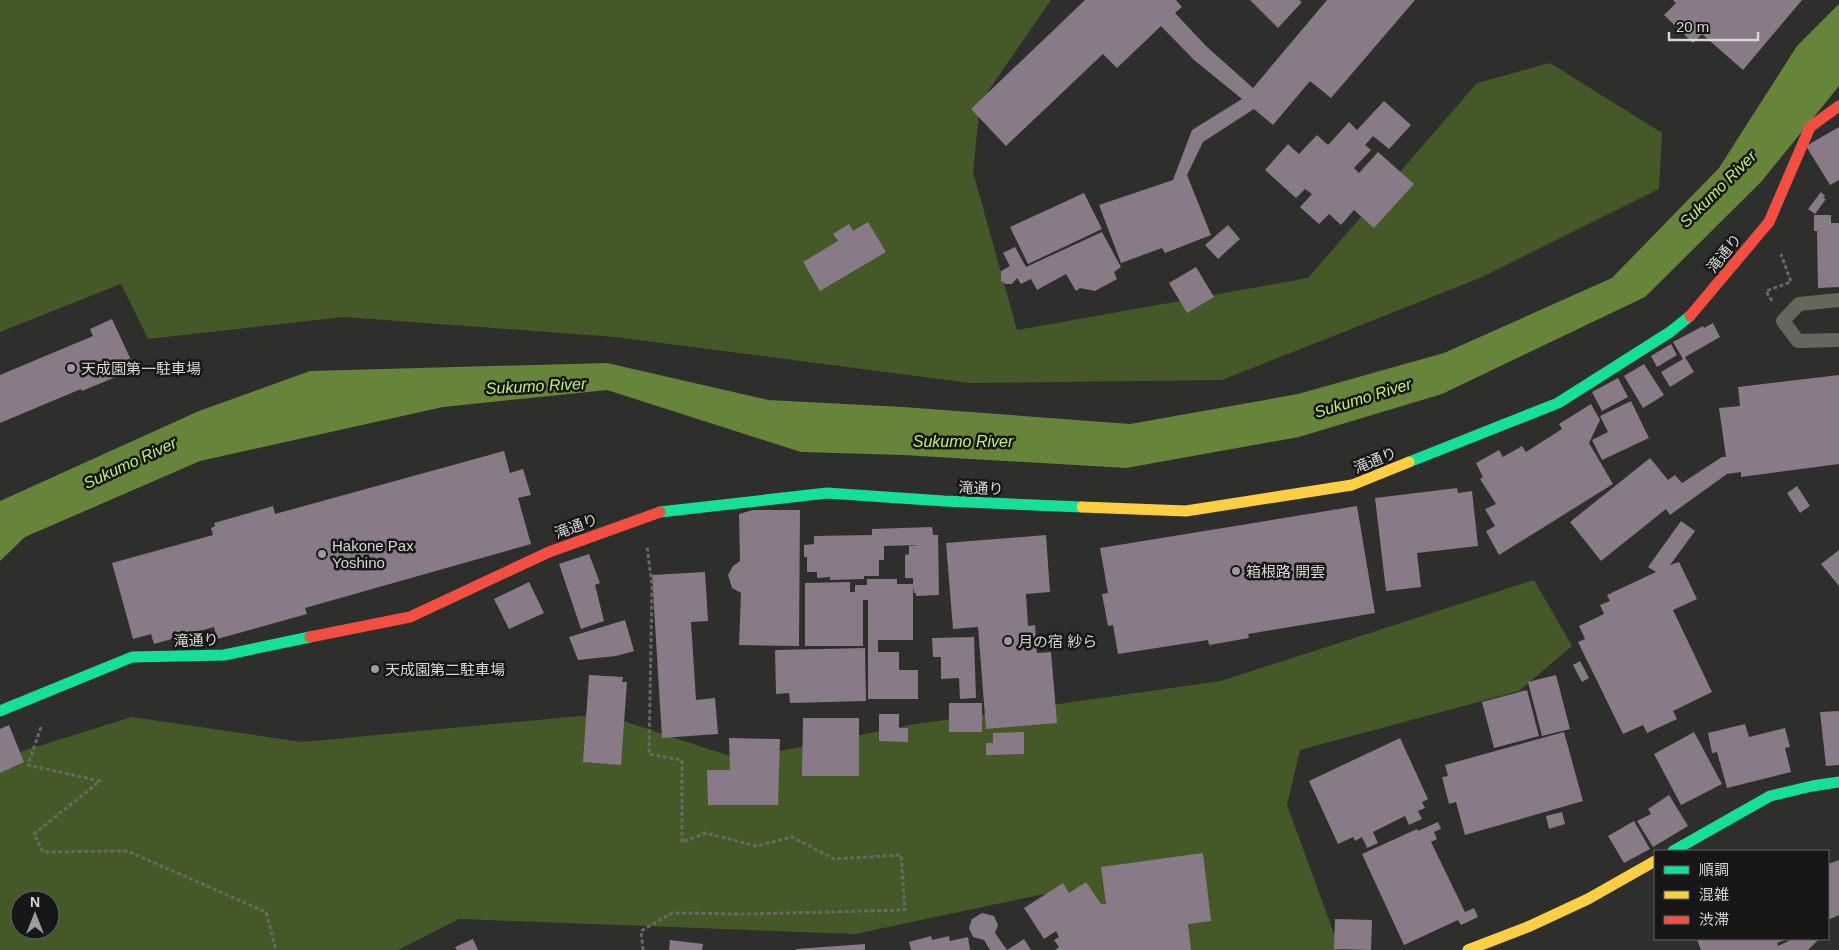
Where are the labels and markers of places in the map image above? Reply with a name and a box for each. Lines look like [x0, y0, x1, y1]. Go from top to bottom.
place label: 天成園第一駐車場 [81, 360, 201, 377]
marker: 天成園第一駐車場 [65, 362, 77, 374]
place label: Hakone Pax Yoshino [332, 537, 414, 571]
marker: Hakone Pax Yoshino [316, 548, 328, 560]
place label: 箱根路 開雲 [1246, 563, 1325, 580]
marker: 箱根路 開雲 [1230, 565, 1242, 577]
place label: 月の宿 紗ら [1018, 633, 1097, 650]
marker: 月の宿 紗ら [1002, 635, 1014, 647]
place label: 天成園第二駐車場 [385, 661, 505, 678]
marker: 天成園第二駐車場 [369, 663, 381, 675]

